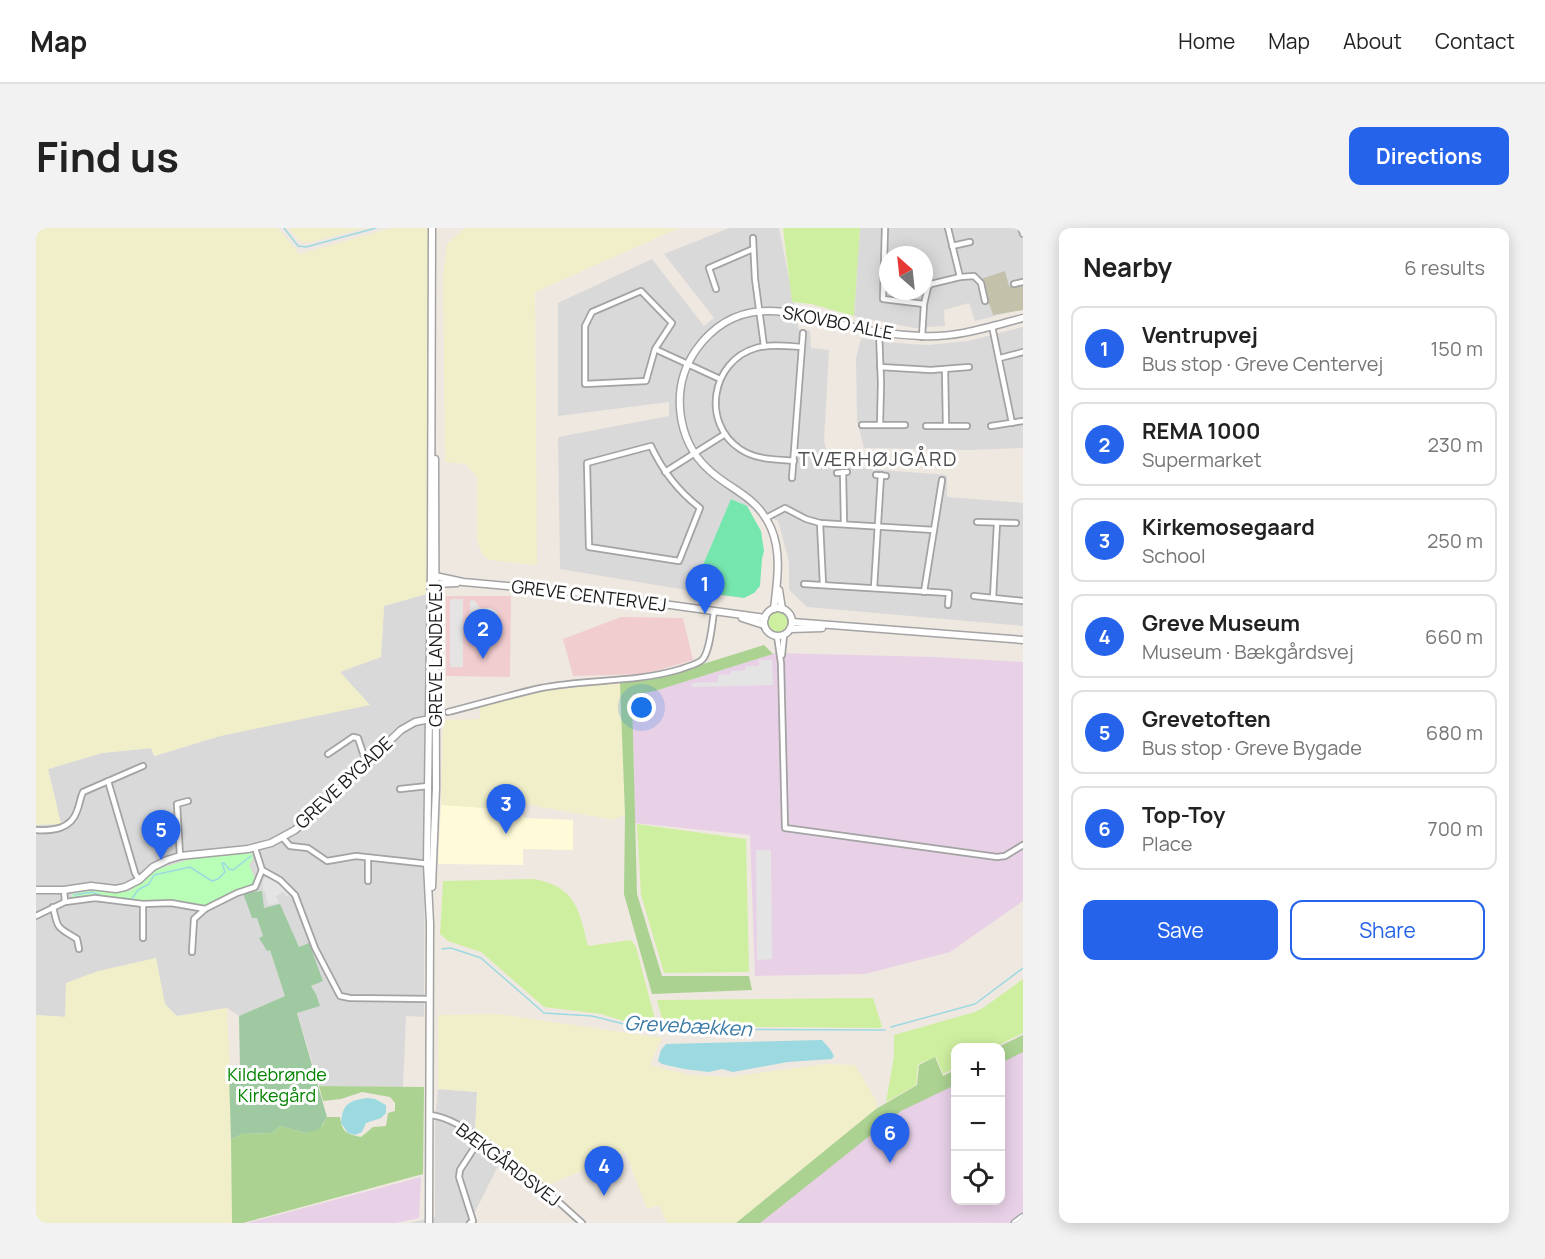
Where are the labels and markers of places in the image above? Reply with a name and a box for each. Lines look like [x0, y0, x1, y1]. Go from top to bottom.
pin: 1 [686, 564, 724, 614]
pin: 2 [464, 610, 502, 659]
pin: 3 [486, 784, 526, 834]
pin: 5 [142, 810, 180, 860]
pin: 6 [870, 1114, 910, 1163]
pin: 4 [584, 1146, 624, 1196]

